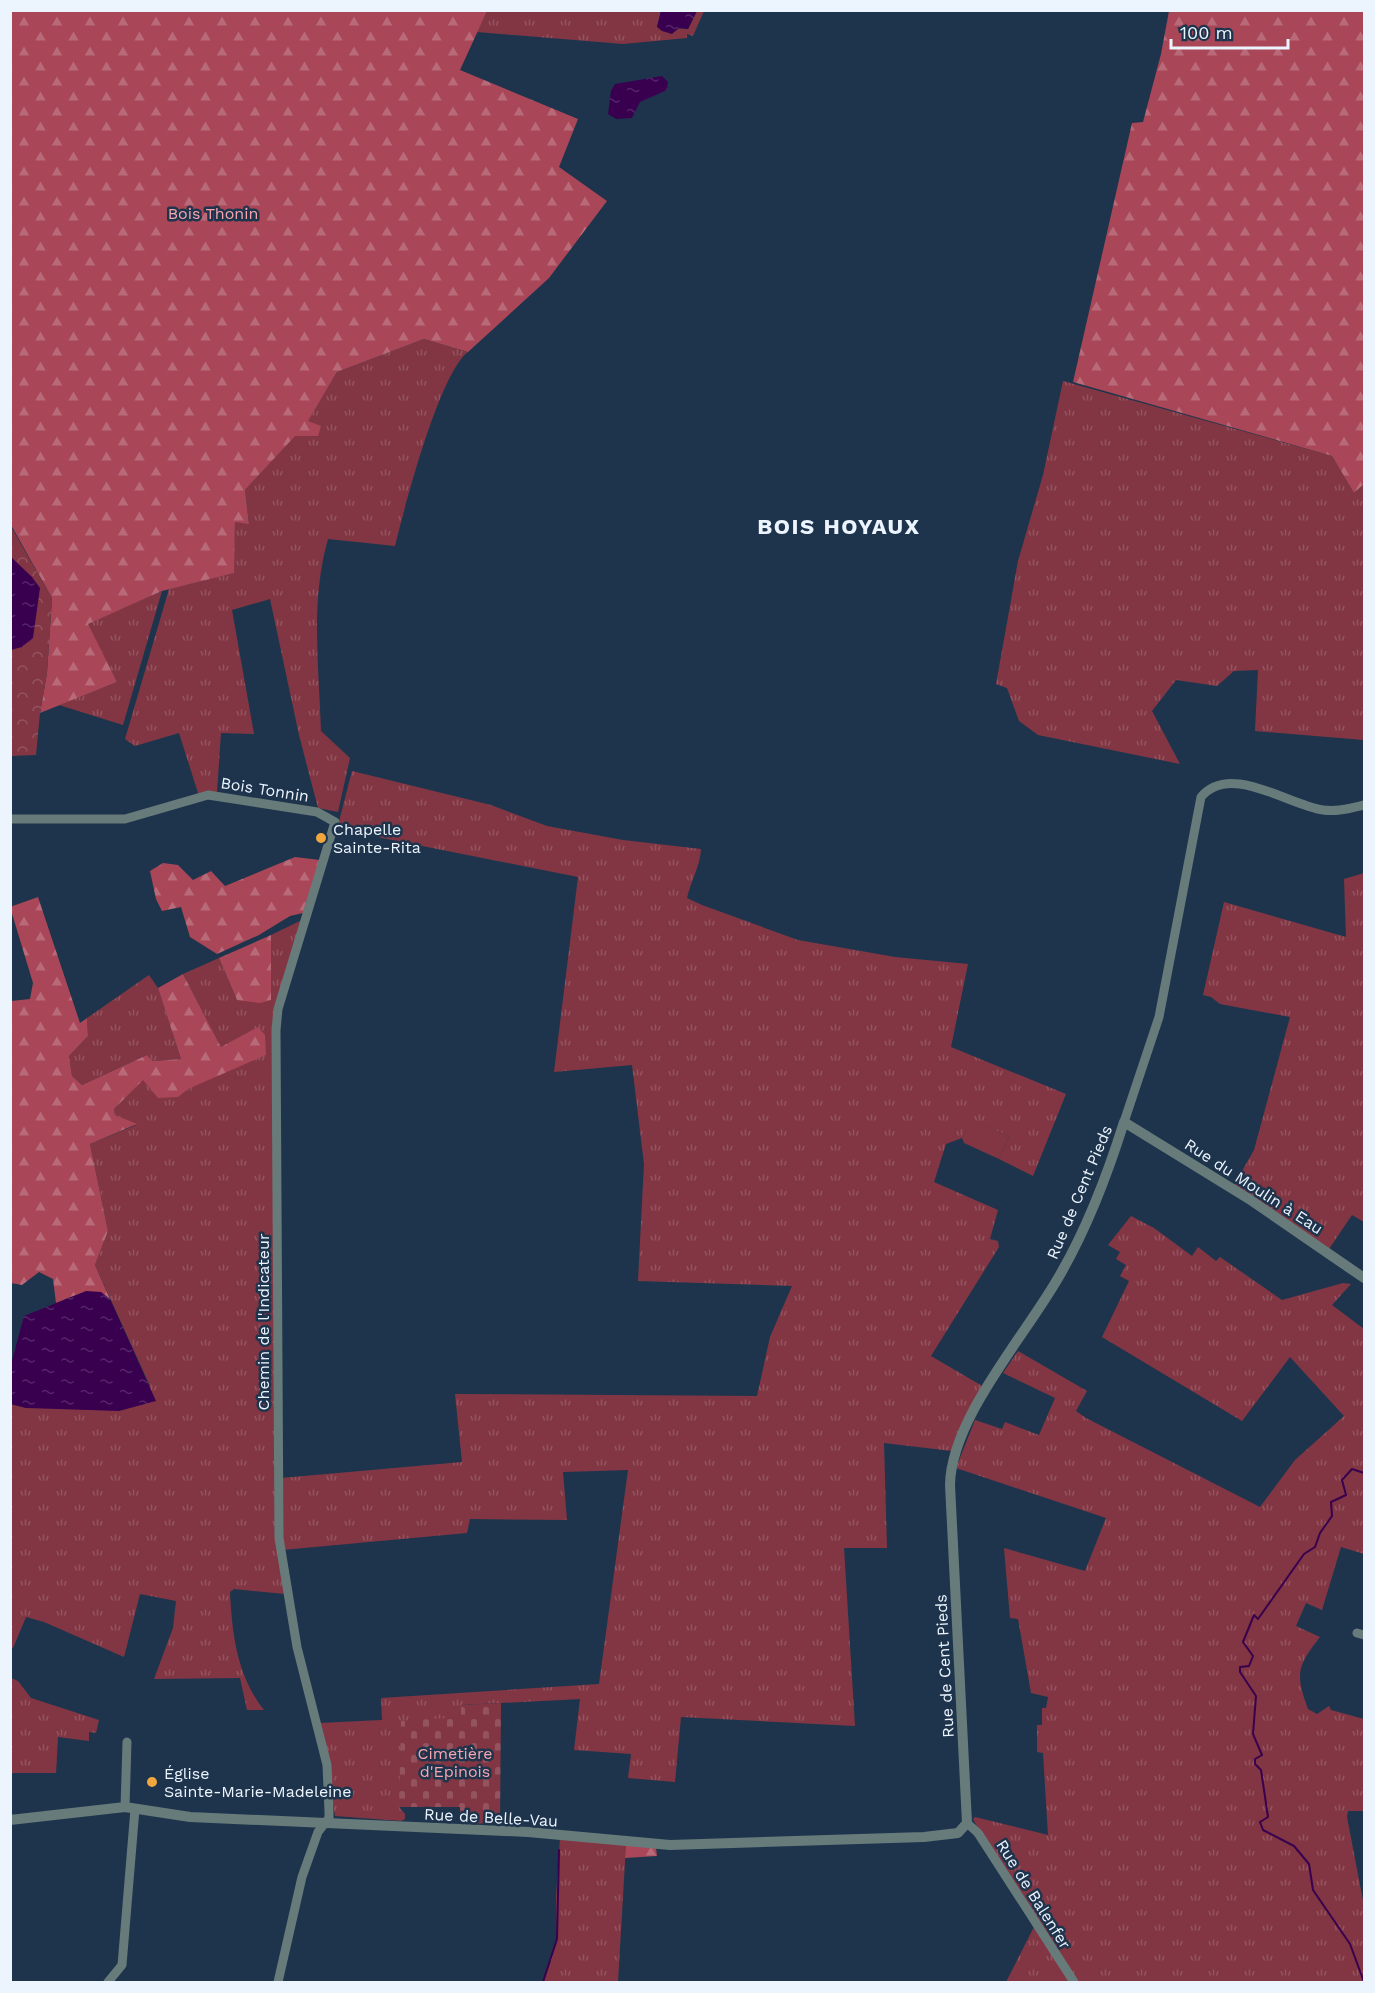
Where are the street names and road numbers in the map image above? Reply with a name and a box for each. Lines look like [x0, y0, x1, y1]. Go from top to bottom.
street label: Bois Tonnin [219, 773, 310, 806]
street label: Rue de Cent Pieds [1043, 1122, 1116, 1262]
street label: Rue du Moulin à Eau [1181, 1135, 1326, 1238]
street label: Chemin de l'Indicateur [254, 1233, 273, 1410]
street label: Rue de Cent Pieds [931, 1594, 958, 1738]
street label: Rue de Belle-Vau [424, 1805, 558, 1830]
street label: Rue de Balenfer [992, 1836, 1075, 1953]

